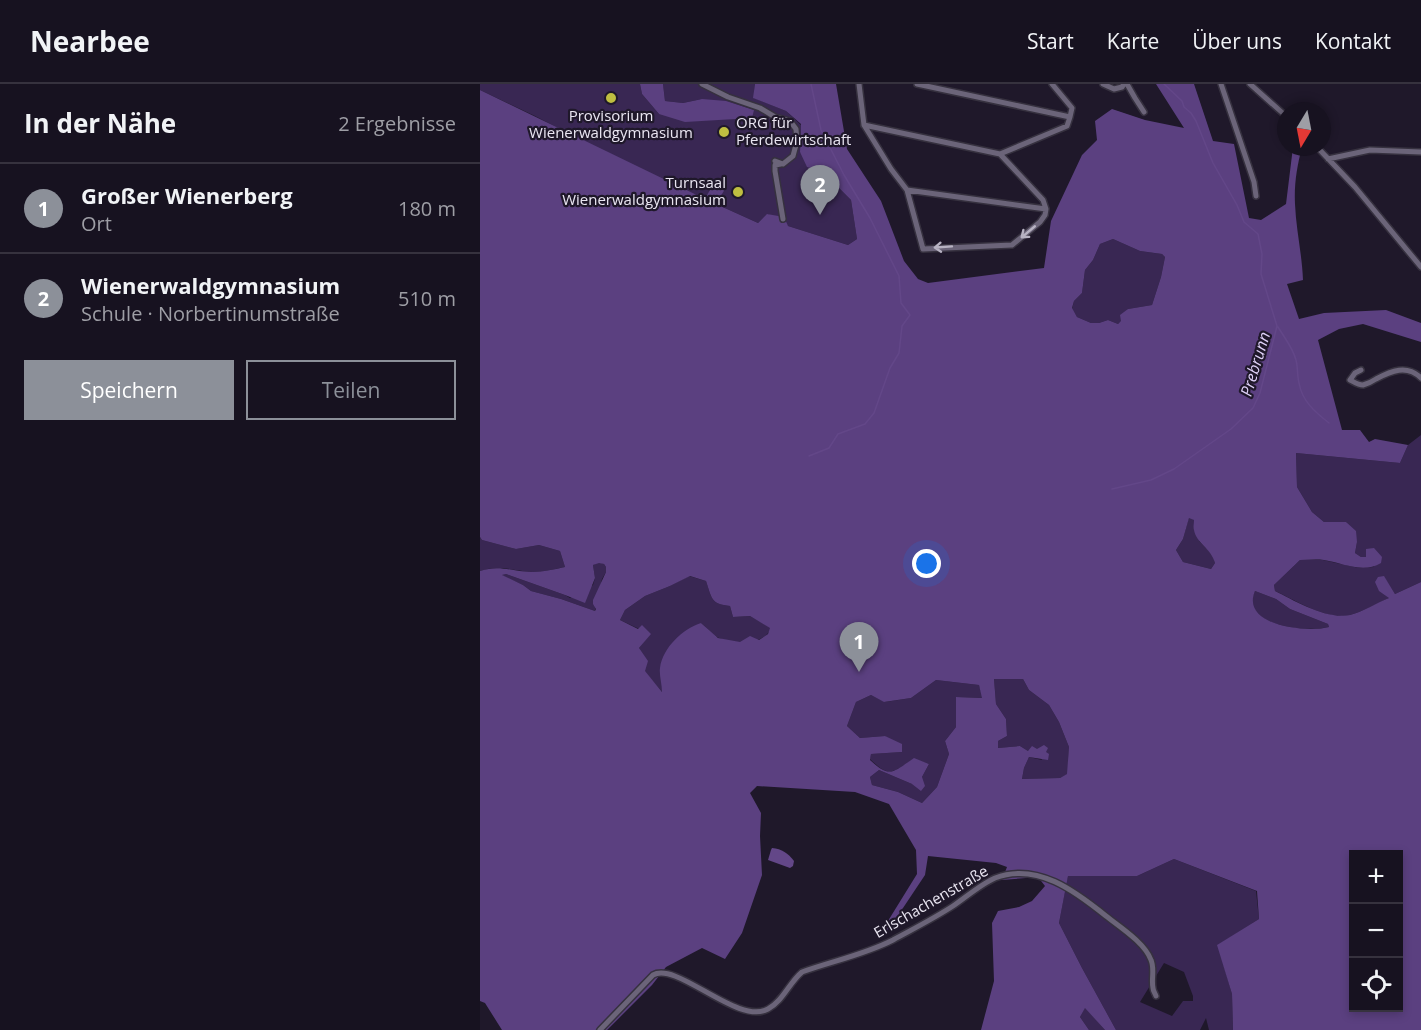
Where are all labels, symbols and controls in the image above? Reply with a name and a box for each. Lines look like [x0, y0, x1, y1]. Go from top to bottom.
text: Nearbee [30, 22, 150, 60]
text: Start [1027, 27, 1074, 55]
text: Karte [1107, 27, 1159, 55]
text: Über uns [1192, 27, 1282, 55]
text: Kontakt [1315, 27, 1391, 55]
marker: Provisorium Wienerwaldgymnasium [604, 91, 618, 105]
north arrow [1277, 102, 1331, 156]
text: In der Nähe [24, 105, 176, 141]
place label: Provisorium Wienerwaldgymnasium [529, 105, 693, 142]
text: 2 Ergebnisse [338, 110, 456, 137]
place label: ORG für Pferdewirtschaft [736, 112, 851, 149]
marker: ORG für Pferdewirtschaft [717, 125, 731, 139]
pin: 2 [800, 166, 840, 215]
place label: Turnsaal Wienerwaldgymnasium [562, 172, 726, 209]
text: Großer Wienerberg [81, 180, 293, 210]
marker: Turnsaal Wienerwaldgymnasium [731, 185, 745, 199]
text: 1 [38, 195, 49, 222]
text: 180 m [398, 195, 456, 222]
text: Ort [81, 210, 112, 237]
one-way arrow [1020, 225, 1036, 238]
one-way arrow [933, 242, 953, 253]
text: Wienerwaldgymnasium [81, 270, 340, 300]
text: 2 [38, 285, 49, 312]
text: 510 m [398, 285, 456, 312]
text: Schule · Norbertinumstraße [81, 300, 340, 327]
water label: Prebrunn [1235, 329, 1275, 399]
button: Speichern [24, 360, 234, 420]
button: Teilen [246, 360, 456, 420]
your location [912, 549, 941, 578]
pin: 1 [840, 622, 878, 672]
map controls [1349, 850, 1403, 1012]
button: + [1349, 850, 1403, 904]
street label: Erlschachenstraße [870, 860, 991, 942]
button: − [1349, 904, 1403, 958]
button: locate [1349, 958, 1403, 1012]

